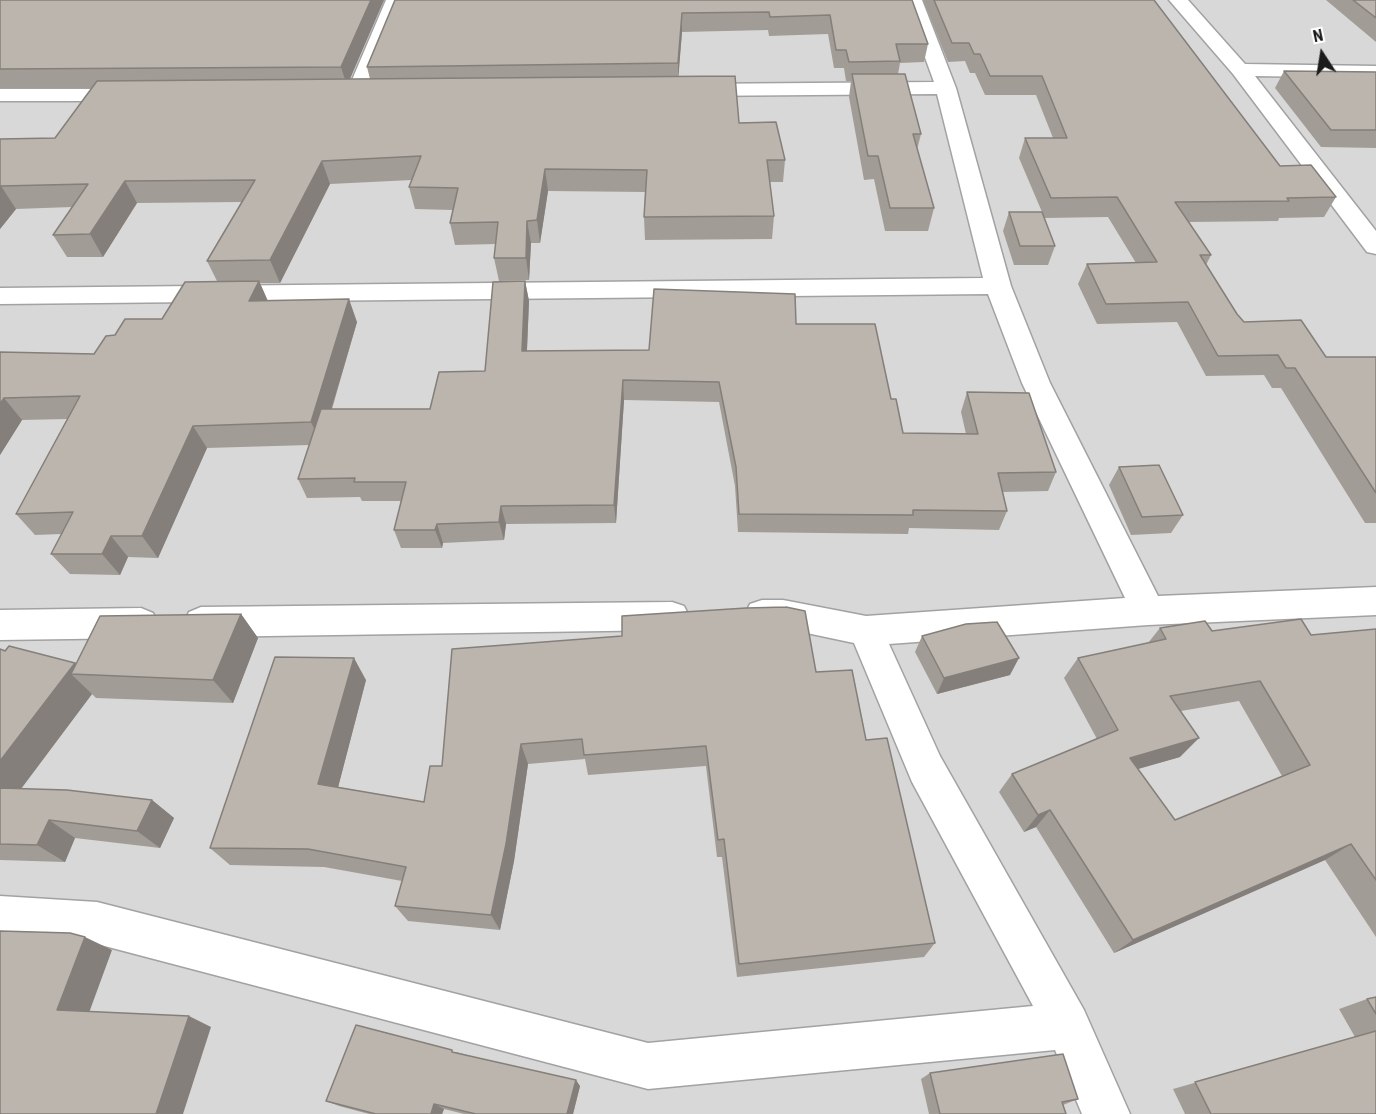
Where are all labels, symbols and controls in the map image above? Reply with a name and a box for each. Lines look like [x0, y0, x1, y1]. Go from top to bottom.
north arrow [1292, 24, 1352, 84]
text: N [1311, 26, 1325, 46]

